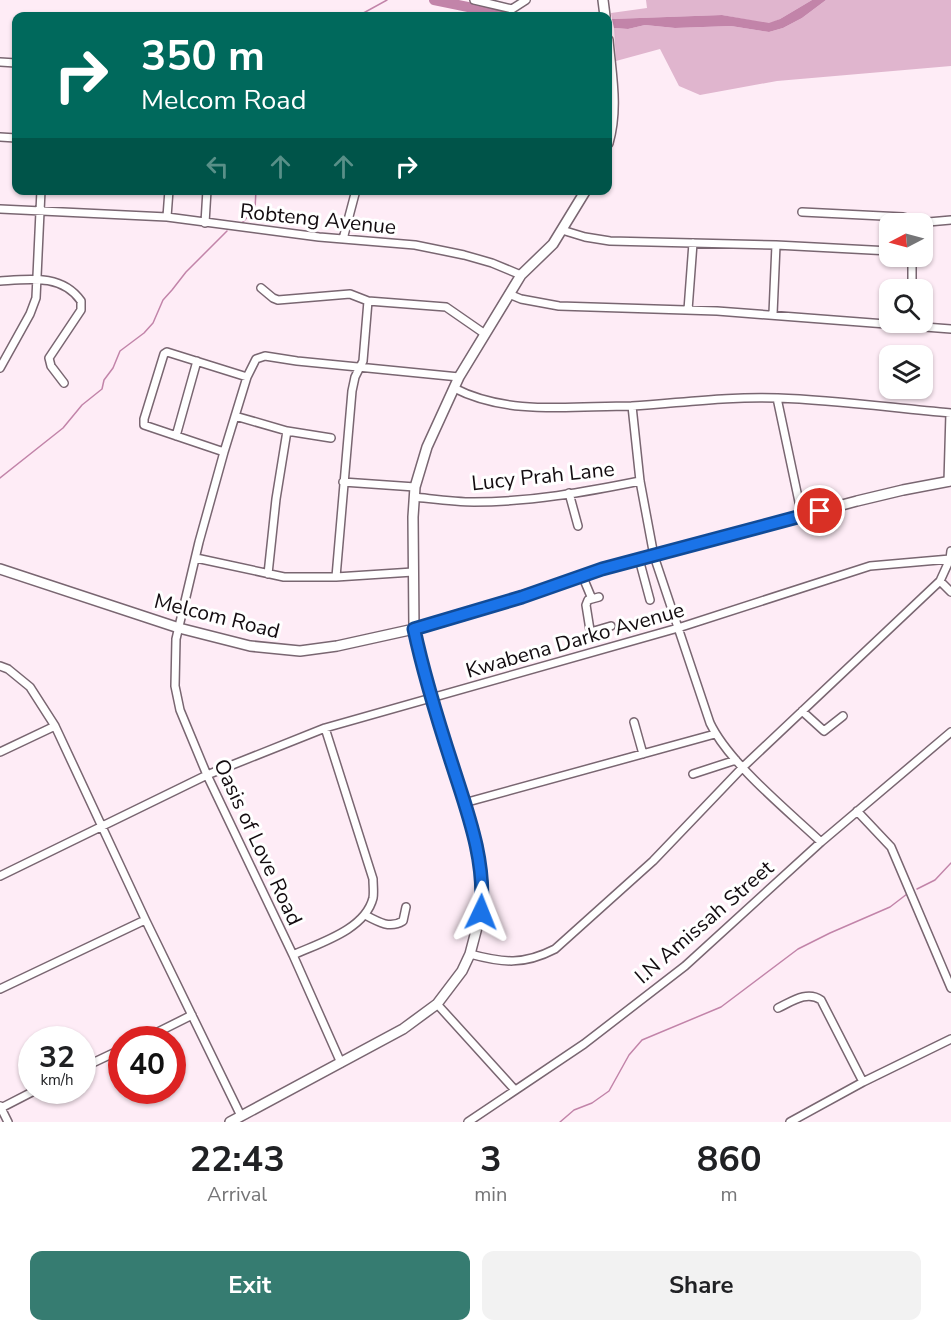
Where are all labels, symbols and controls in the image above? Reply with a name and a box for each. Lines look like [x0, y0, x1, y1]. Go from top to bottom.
text: 350 m [141, 28, 265, 85]
icon: right [42, 36, 120, 114]
text: Melcom Road [141, 82, 306, 119]
icon: left [201, 150, 234, 183]
icon: ahead [264, 150, 297, 183]
icon: ahead [327, 150, 360, 183]
icon: right [390, 150, 423, 183]
street label: Robteng Avenue [238, 197, 398, 241]
north arrow [879, 213, 933, 267]
map controls [879, 213, 933, 399]
button: search [879, 279, 933, 333]
button: layers [879, 345, 933, 399]
street label: Lucy Prah Lane [470, 455, 616, 497]
pin [794, 485, 845, 536]
icon: arrive [803, 494, 836, 527]
street label: Melcom Road [151, 587, 283, 645]
street label: Kwabena Darko Avenue [463, 595, 687, 685]
street label: Oasis of Love Road [207, 754, 309, 930]
street label: I.N Amissah Street [629, 854, 780, 990]
position arrow [449, 880, 513, 944]
speed limit sign: 40 [108, 1026, 186, 1104]
text: 32 [39, 1037, 75, 1078]
text: km/h [40, 1070, 74, 1090]
text: 22:43 [189, 1135, 285, 1184]
text: 3 [480, 1135, 502, 1184]
text: 860 [697, 1135, 762, 1184]
text: Arrival [207, 1181, 267, 1208]
text: min [474, 1181, 507, 1208]
text: m [721, 1181, 738, 1208]
button: Exit [30, 1251, 470, 1320]
button: Share [482, 1251, 921, 1320]

